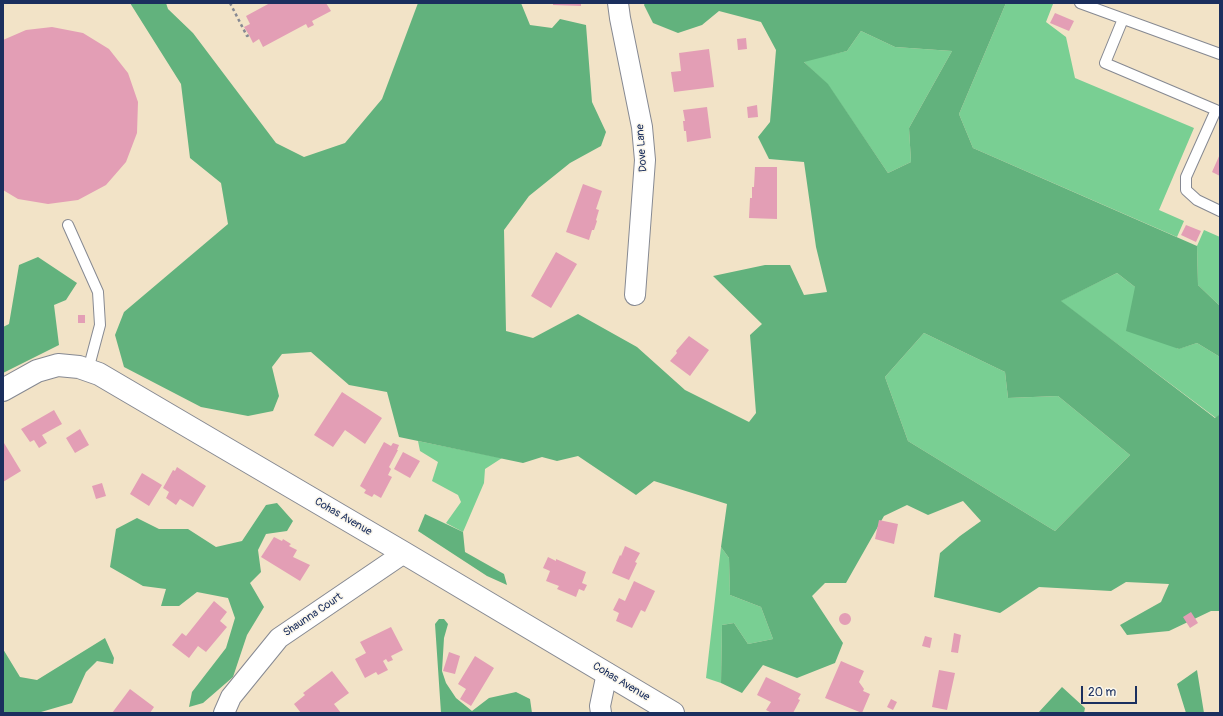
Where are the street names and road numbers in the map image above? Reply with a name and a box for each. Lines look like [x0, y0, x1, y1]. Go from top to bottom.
street label: Dove Lane [634, 123, 650, 173]
street label: Cohas Avenue [312, 495, 374, 539]
street label: Shaunna Court [281, 590, 345, 640]
street label: Cohas Avenue [590, 660, 652, 704]

